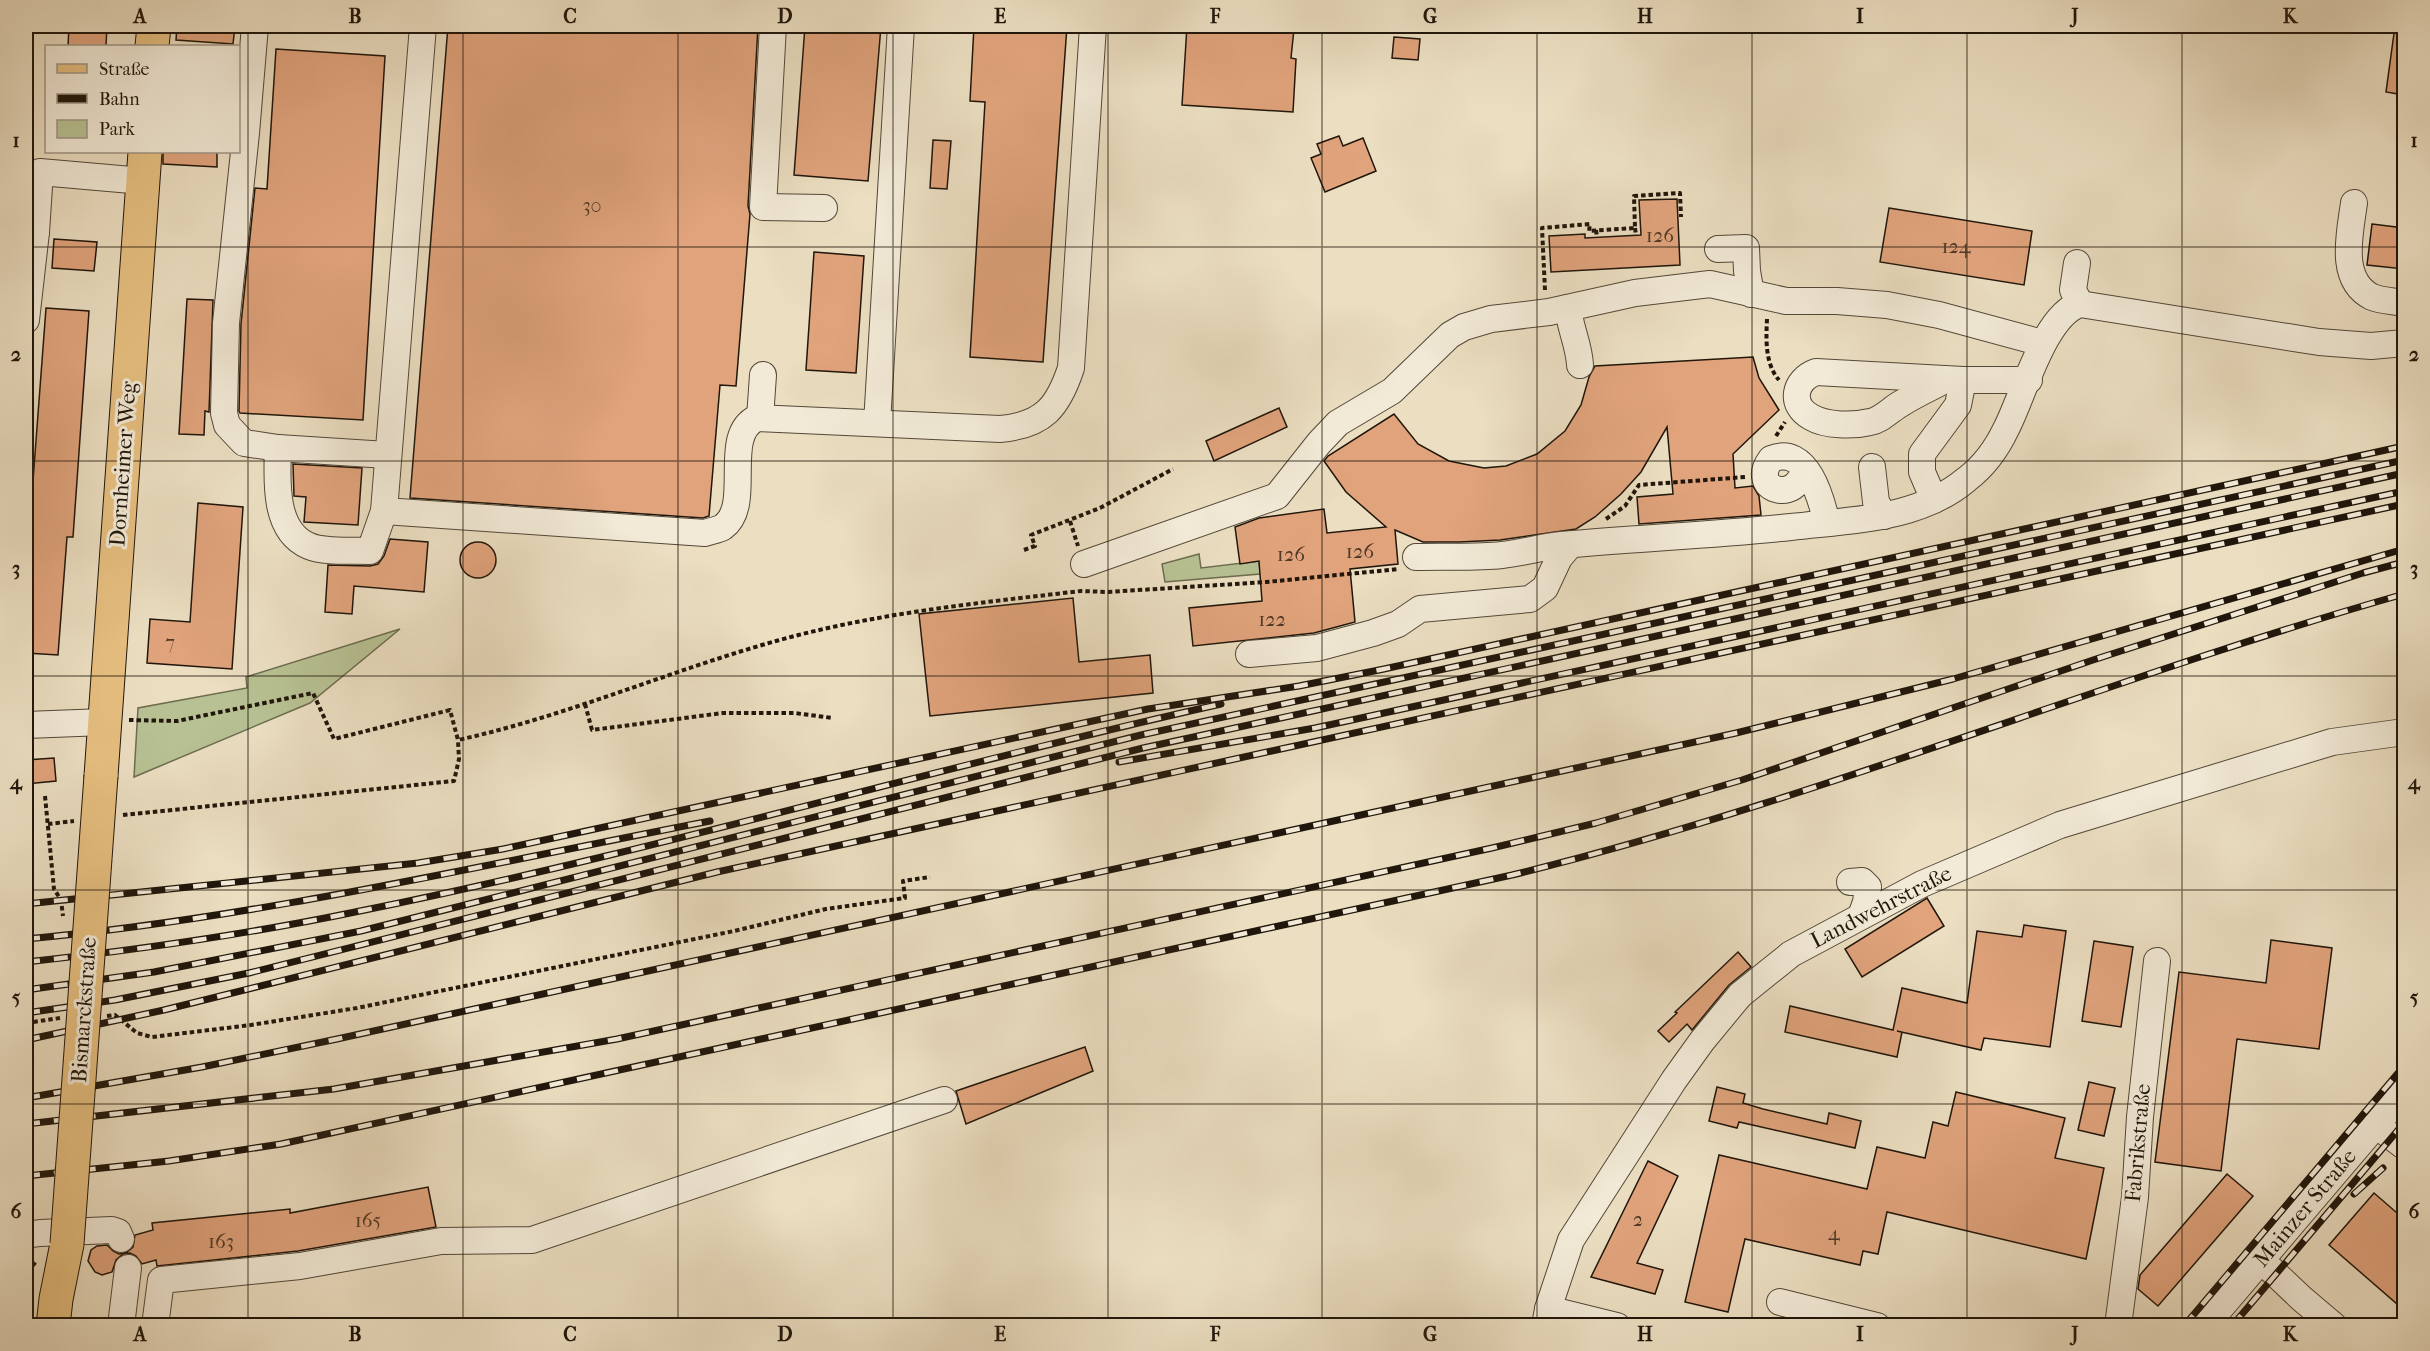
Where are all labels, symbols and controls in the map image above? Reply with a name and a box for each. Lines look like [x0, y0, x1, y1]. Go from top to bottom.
text: A [132, 5, 148, 28]
text: B [348, 5, 362, 28]
text: C [563, 5, 577, 28]
text: D [777, 5, 793, 28]
text: E [994, 5, 1006, 28]
text: F [1209, 5, 1221, 28]
text: G [1423, 5, 1437, 28]
text: H [1637, 5, 1653, 28]
text: I [1856, 5, 1864, 28]
text: J [2069, 5, 2079, 28]
text: K [2283, 5, 2299, 28]
legend [45, 45, 240, 153]
text: Straße [99, 59, 150, 80]
text: Bahn [99, 89, 140, 110]
text: Park [99, 119, 136, 140]
text: 1 [12, 129, 20, 152]
text: 1 [2410, 129, 2418, 152]
house number: 30 [582, 194, 602, 217]
house number: 126 [1646, 224, 1674, 247]
house number: 124 [1941, 235, 1972, 258]
text: 2 [11, 343, 21, 366]
text: 2 [2409, 343, 2419, 366]
street label: Dornheimer Weg [104, 380, 142, 547]
house number: 126 [1346, 540, 1374, 563]
house number: 126 [1277, 543, 1305, 566]
text: 3 [12, 557, 20, 580]
text: 3 [2410, 557, 2418, 580]
house number: 122 [1258, 608, 1286, 631]
house number: 7 [165, 631, 175, 654]
text: 4 [9, 771, 23, 795]
text: 4 [2407, 771, 2421, 795]
street label: Landwehrstraße [1806, 860, 1956, 954]
street label: Bismarckstraße [66, 936, 102, 1084]
text: 5 [12, 986, 21, 1009]
text: 5 [2410, 986, 2419, 1009]
street label: Fabrikstraße [2120, 1083, 2156, 1203]
street label: Mainzer Straße [2248, 1144, 2362, 1272]
text: 6 [11, 1200, 23, 1223]
text: 6 [2409, 1200, 2421, 1223]
house number: 2 [1633, 1208, 1643, 1231]
house number: 165 [355, 1209, 381, 1232]
house number: 4 [1828, 1222, 1841, 1245]
house number: 163 [208, 1230, 234, 1253]
text: A [132, 1323, 148, 1346]
text: B [348, 1323, 362, 1346]
text: C [563, 1323, 577, 1346]
text: D [777, 1323, 793, 1346]
text: E [994, 1323, 1006, 1346]
text: F [1209, 1323, 1221, 1346]
text: G [1423, 1323, 1437, 1346]
text: H [1637, 1323, 1653, 1346]
text: I [1856, 1323, 1864, 1346]
text: J [2069, 1323, 2079, 1346]
text: K [2283, 1323, 2299, 1346]

